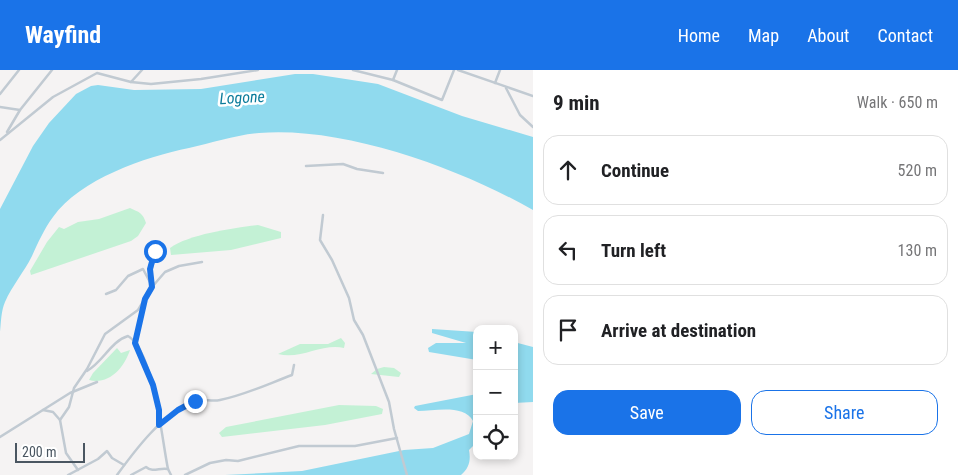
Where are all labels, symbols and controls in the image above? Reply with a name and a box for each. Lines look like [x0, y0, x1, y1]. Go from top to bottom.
text: Wayfind [25, 21, 101, 49]
text: Home [678, 25, 720, 46]
text: Map [748, 25, 779, 46]
text: About [807, 25, 849, 46]
text: Contact [877, 25, 933, 46]
water label: Logone [219, 87, 265, 108]
text: 9 min [553, 91, 600, 115]
text: Walk · 650 m [857, 93, 938, 112]
icon: ahead [554, 156, 582, 184]
text: Continue [601, 159, 669, 182]
text: 520 m [898, 161, 937, 180]
icon: left [554, 236, 582, 264]
text: Turn left [601, 239, 666, 262]
route start [144, 240, 167, 263]
text: 130 m [898, 241, 937, 260]
icon: arrive [554, 316, 582, 344]
text: Arrive at destination [601, 319, 756, 342]
map controls [473, 325, 518, 460]
button: + [473, 325, 518, 370]
button: − [473, 370, 518, 415]
route end [184, 390, 207, 413]
button: Save [553, 390, 741, 435]
button: Share [751, 390, 938, 435]
button: locate [473, 415, 518, 460]
scale bar [15, 440, 85, 463]
text: 200 m [22, 444, 57, 460]

